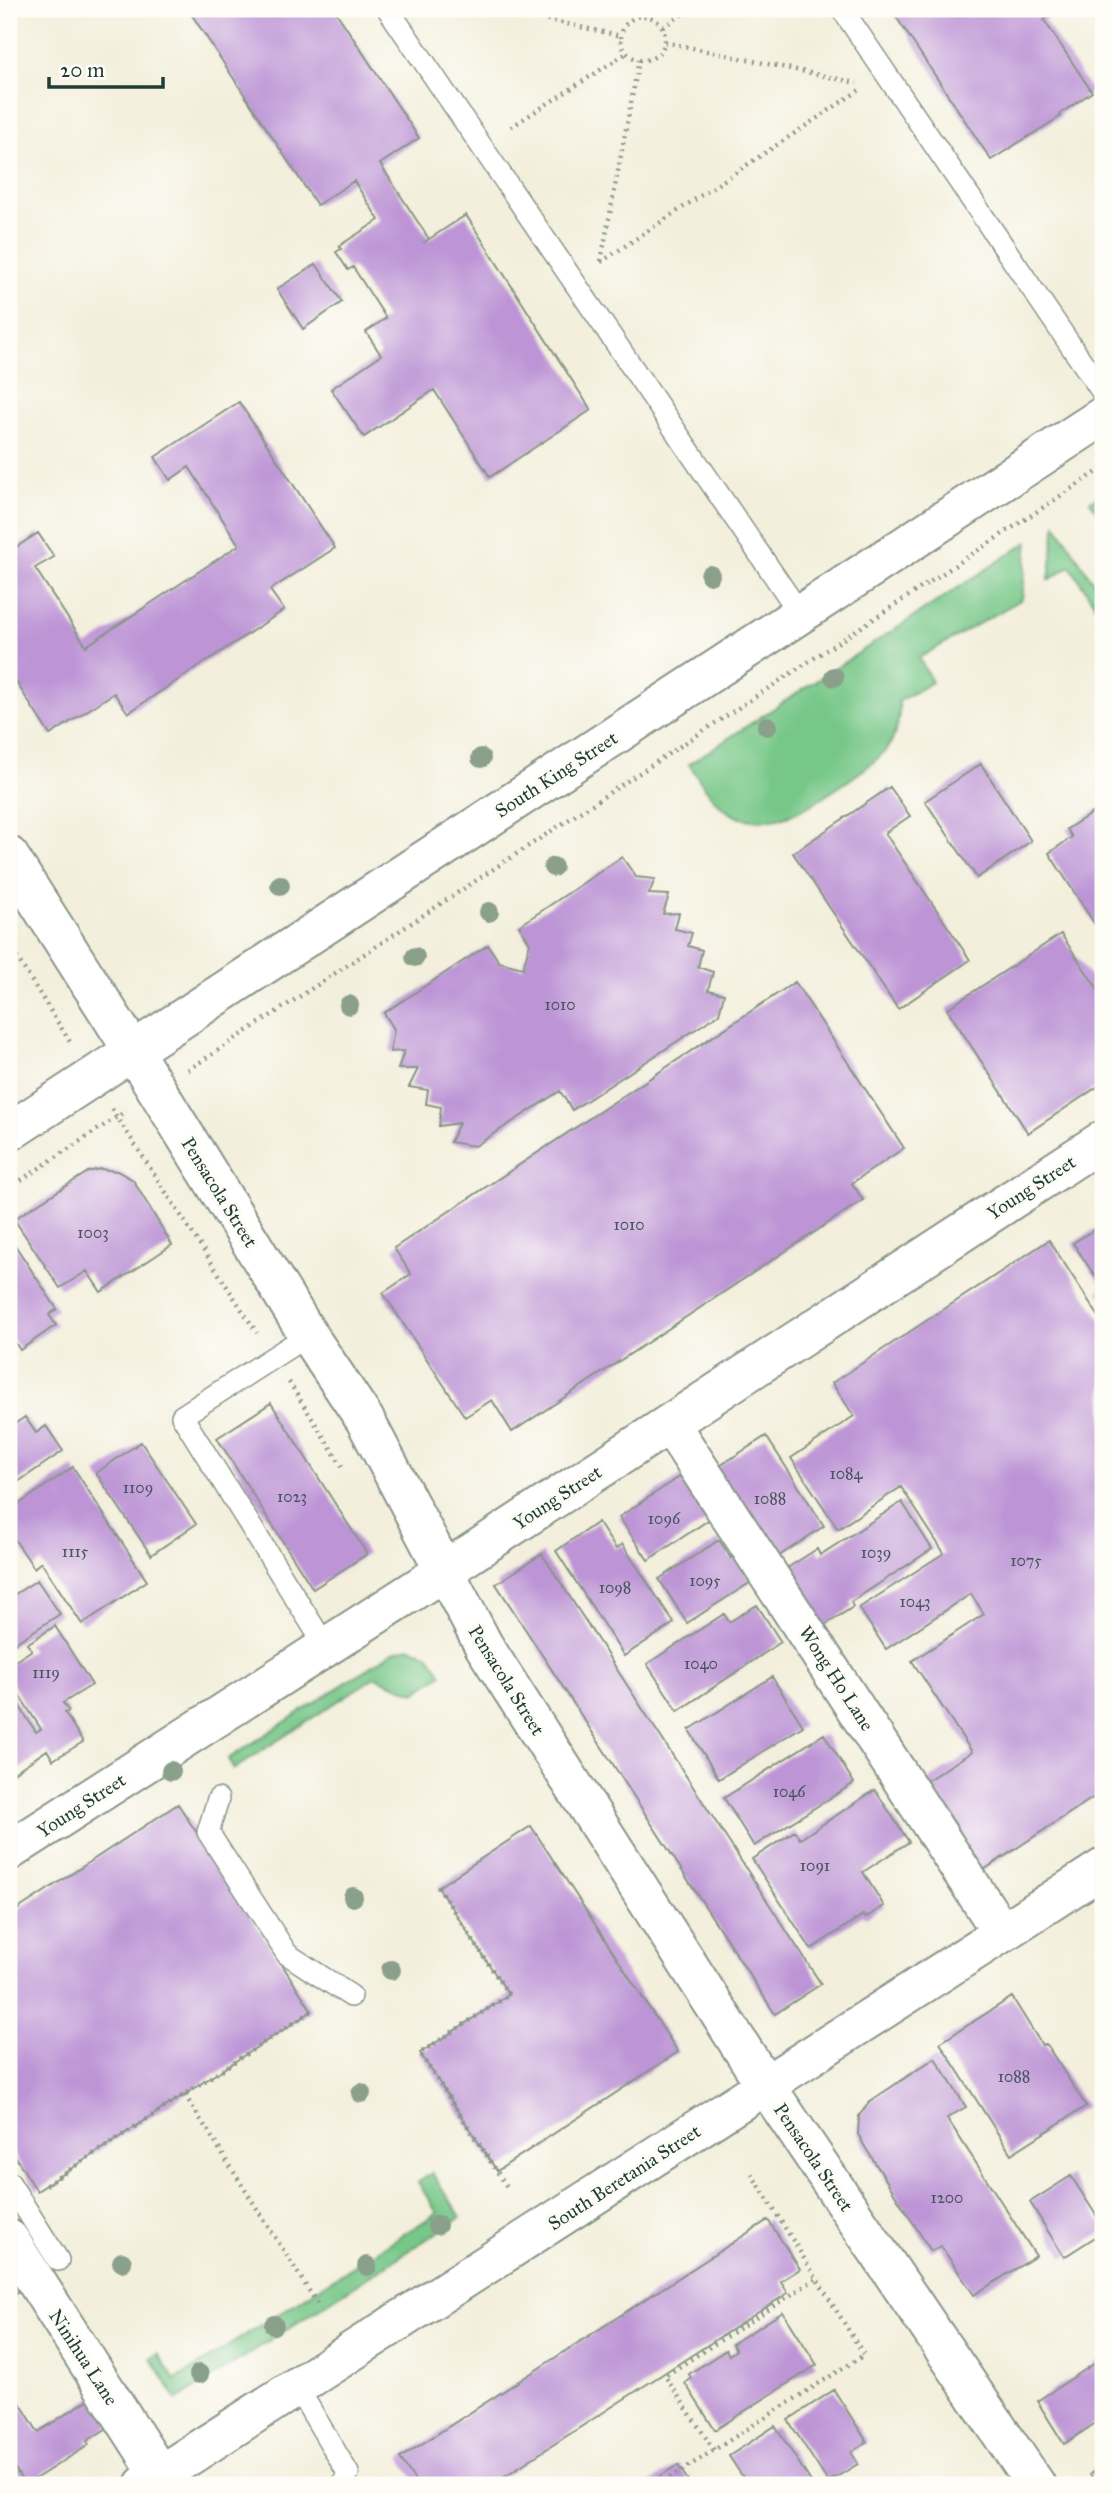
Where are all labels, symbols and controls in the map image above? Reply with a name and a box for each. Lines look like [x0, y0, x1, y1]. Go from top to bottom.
scale bar [49, 46, 163, 90]
text: 20 m [60, 57, 105, 83]
street label: South King Street [491, 726, 623, 823]
house number: 1010 [545, 995, 575, 1014]
street label: Pensacola Street [177, 1133, 263, 1252]
street label: Young Street [983, 1150, 1081, 1225]
house number: 1010 [614, 1215, 644, 1234]
house number: 1003 [77, 1223, 109, 1242]
street label: Young Street [509, 1460, 607, 1535]
house number: 1084 [830, 1464, 864, 1483]
house number: 1109 [123, 1478, 153, 1497]
house number: 1023 [277, 1487, 307, 1506]
house number: 1088 [754, 1489, 786, 1508]
house number: 1096 [648, 1509, 681, 1528]
house number: 1115 [62, 1542, 89, 1561]
house number: 1039 [861, 1543, 891, 1562]
house number: 1075 [1010, 1551, 1042, 1570]
house number: 1095 [689, 1571, 721, 1590]
house number: 1098 [599, 1578, 631, 1597]
house number: 1043 [900, 1592, 930, 1611]
street label: Pensacola Street [464, 1621, 550, 1740]
street label: Wong Ho Lane [793, 1621, 879, 1736]
house number: 1040 [684, 1654, 718, 1673]
house number: 1119 [32, 1663, 60, 1682]
street label: Young Street [33, 1768, 131, 1843]
house number: 1046 [773, 1782, 806, 1801]
house number: 1091 [800, 1856, 830, 1875]
house number: 1088 [998, 2067, 1030, 2086]
street label: Pensacola Street [769, 2099, 858, 2216]
street label: South Beretania Street [544, 2119, 705, 2235]
house number: 1200 [931, 2188, 963, 2207]
street label: Ninihua Lane [44, 2305, 123, 2410]

